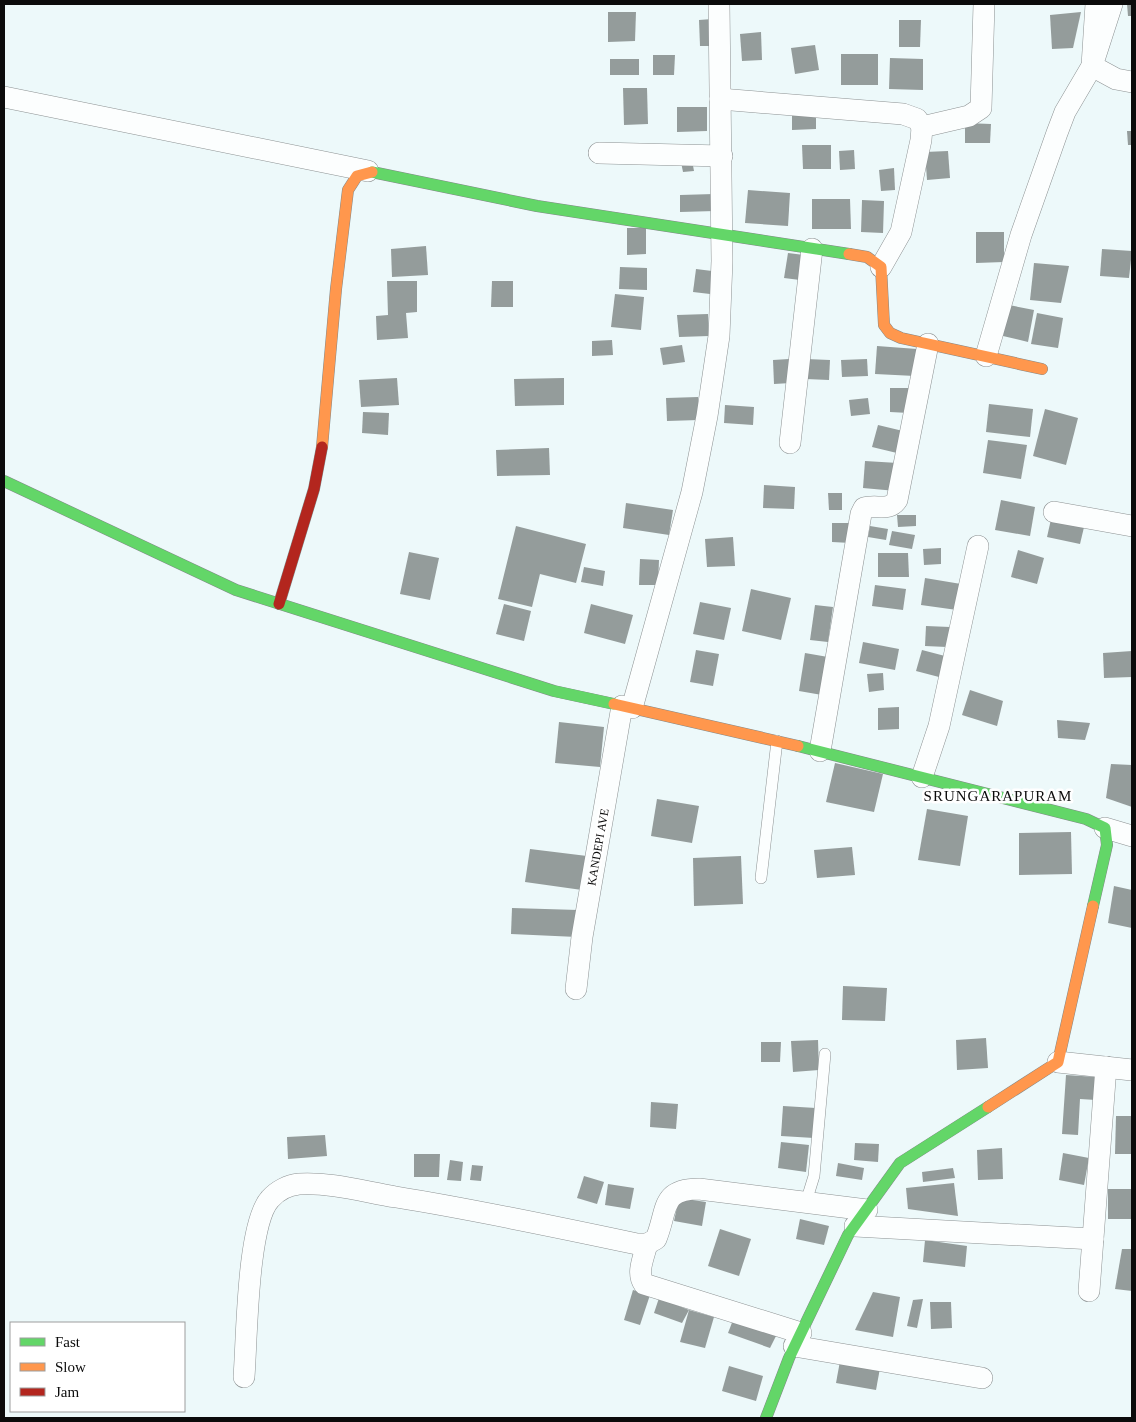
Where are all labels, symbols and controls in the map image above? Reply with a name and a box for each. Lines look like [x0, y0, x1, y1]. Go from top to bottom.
district label: SRUNGARAPURAM [924, 788, 1072, 804]
street label: KANDEPI AVE [584, 807, 612, 887]
legend [10, 1322, 185, 1412]
text: Fast [55, 1334, 81, 1350]
text: Slow [55, 1359, 86, 1375]
text: Jam [55, 1384, 79, 1400]

